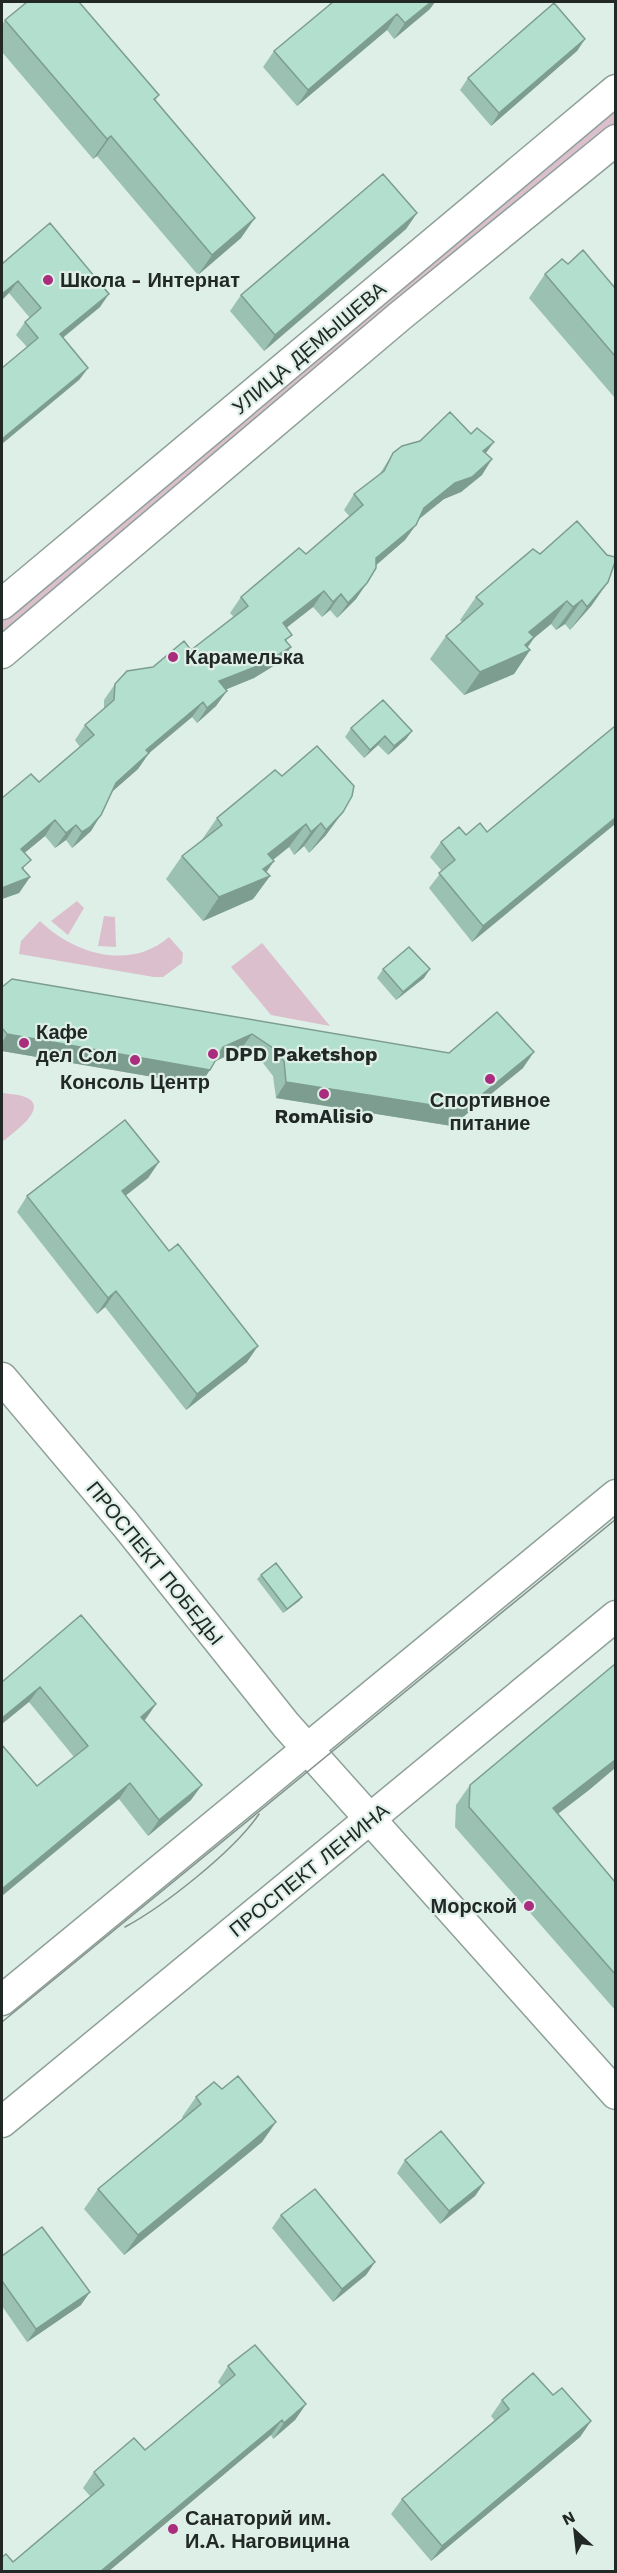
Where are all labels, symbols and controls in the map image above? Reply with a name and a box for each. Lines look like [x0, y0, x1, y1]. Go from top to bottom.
place label: Школа - Интернат [60, 268, 240, 292]
marker: Школа - Интернат [41, 273, 55, 287]
street label: УЛИЦА ДЕМЫШЕВА [227, 276, 391, 419]
place label: Карамелька [185, 645, 305, 669]
marker: Карамелька [166, 650, 180, 664]
place label: Кафе дел Сол [36, 1020, 117, 1067]
marker: Кафе дел Сол [17, 1036, 31, 1050]
place label: DPD Paketshop [225, 1042, 377, 1066]
marker: DPD Paketshop [206, 1047, 220, 1061]
marker: Консоль Центр [128, 1053, 142, 1067]
place label: Консоль Центр [60, 1070, 210, 1094]
marker: Спортивное питание [483, 1072, 497, 1086]
marker: RomAlisio [317, 1087, 331, 1101]
place label: Спортивное питание [430, 1088, 550, 1135]
place label: RomAlisio [275, 1104, 373, 1128]
street label: ПРОСПЕКТ ПОБЕДЫ [82, 1476, 228, 1650]
street label: ПРОСПЕКТ ЛЕНИНА [224, 1798, 394, 1942]
place label: Морской [431, 1894, 517, 1918]
marker: Морской [522, 1899, 536, 1913]
north arrow [545, 2501, 605, 2561]
place label: Санаторий им. И.А. Наговицина [185, 2506, 350, 2553]
text: N [559, 2507, 578, 2529]
marker: Санаторий им. И.А. Наговицина [166, 2522, 180, 2536]

